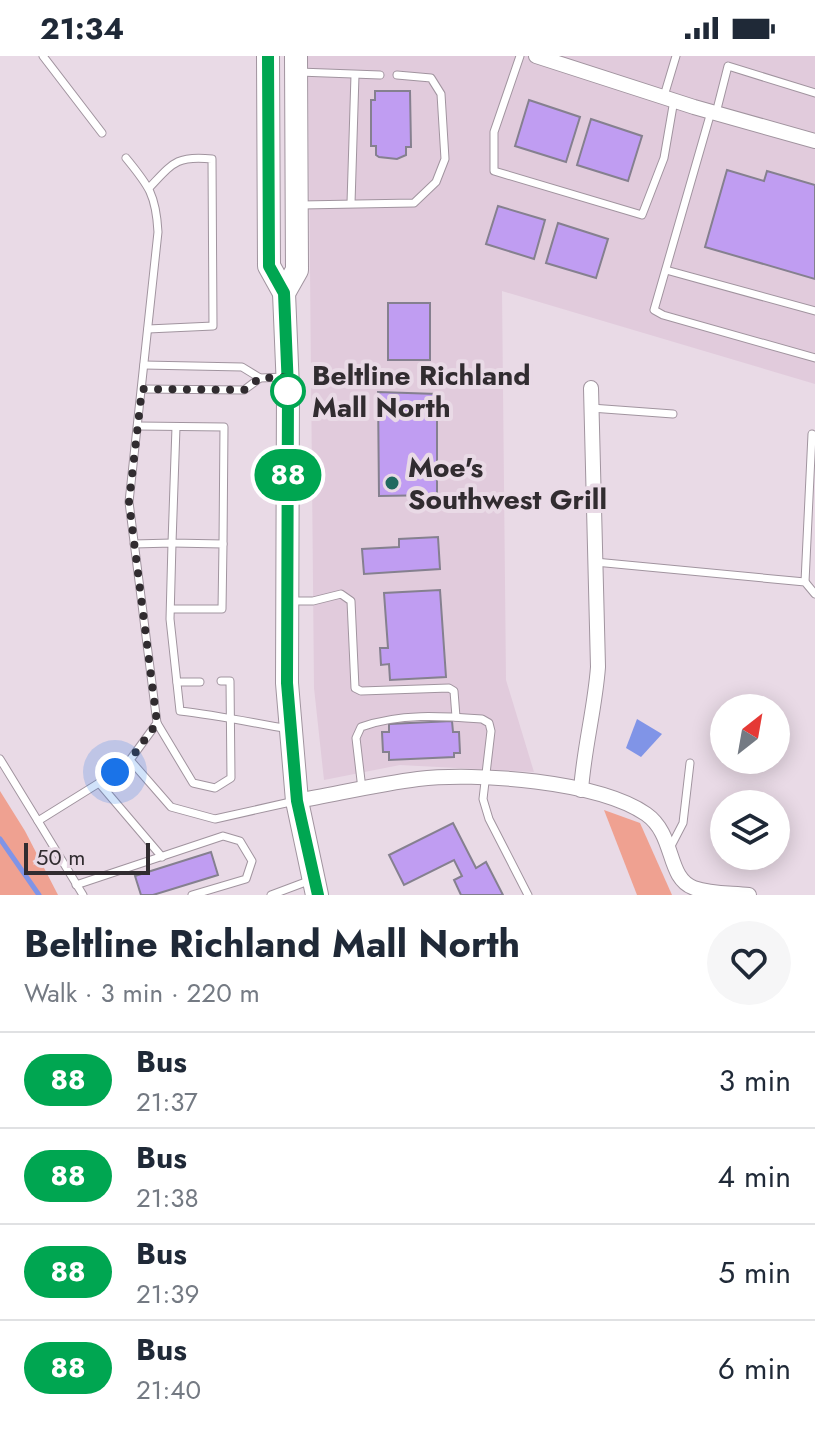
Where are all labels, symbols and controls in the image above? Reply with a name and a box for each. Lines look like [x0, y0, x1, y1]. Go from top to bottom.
text: 21:34 [40, 7, 124, 50]
place label: Beltline Richland Mall North [312, 355, 531, 428]
marker: Beltline Richland Mall North [271, 374, 305, 408]
place label: Moe's Southwest Grill [408, 447, 607, 520]
line badge: 88 [252, 449, 324, 501]
text: 88 [270, 454, 306, 495]
marker: Moe's Southwest Grill [383, 474, 401, 492]
north arrow [710, 694, 790, 774]
map controls [710, 694, 790, 870]
your location [95, 752, 135, 792]
button: layers [710, 790, 790, 870]
scale bar [24, 839, 150, 875]
text: 50 m [36, 841, 85, 873]
text: Beltline Richland Mall North [24, 916, 520, 971]
button: heart [707, 921, 791, 1005]
text: Walk · 3 min · 220 m [24, 974, 260, 1012]
text: Bus [136, 1040, 187, 1083]
text: 88 [50, 1059, 86, 1100]
text: 3 min [719, 1059, 791, 1102]
text: 21:37 [136, 1083, 198, 1121]
text: Bus [136, 1136, 187, 1179]
text: 88 [50, 1155, 86, 1196]
text: 4 min [718, 1155, 791, 1198]
text: 21:38 [136, 1179, 199, 1217]
text: Bus [136, 1232, 187, 1275]
text: 88 [50, 1251, 86, 1292]
text: 5 min [718, 1251, 791, 1294]
text: 21:39 [136, 1275, 199, 1313]
text: Bus [136, 1328, 187, 1371]
text: 88 [50, 1347, 86, 1388]
text: 6 min [718, 1347, 791, 1390]
text: 21:40 [136, 1371, 201, 1409]

